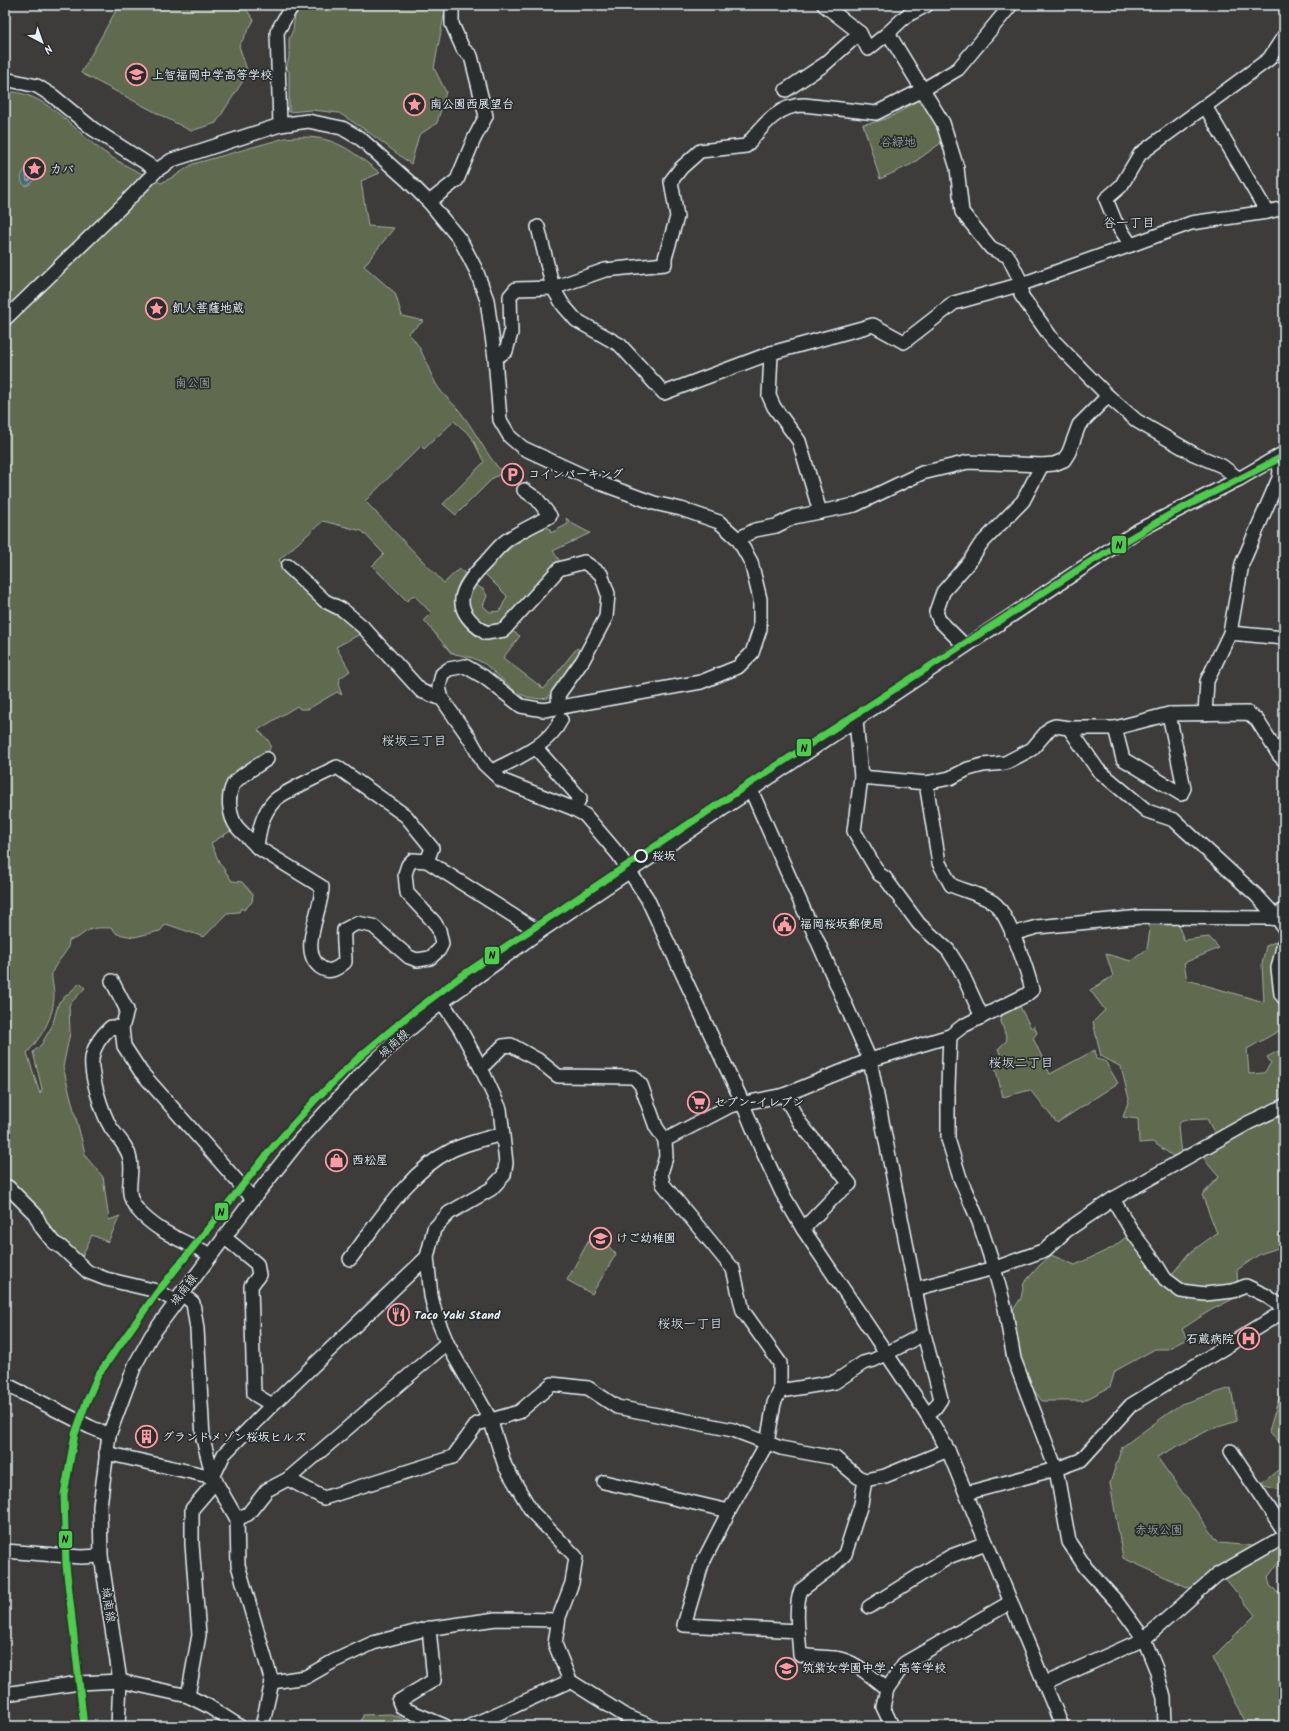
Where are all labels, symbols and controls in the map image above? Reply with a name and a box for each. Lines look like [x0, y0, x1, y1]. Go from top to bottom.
north arrow [22, 22, 62, 62]
text: N [39, 40, 56, 58]
school or university icon: 上智福岡中学高等学校 [124, 62, 150, 88]
place label: 上智福岡中学高等学校 [152, 66, 272, 85]
place icon: 南公園西展望台 [402, 91, 428, 117]
place label: 南公園西展望台 [430, 95, 514, 114]
park label: 谷緑地 [880, 133, 916, 152]
place icon: カバ [21, 156, 47, 182]
place label: カバ [50, 160, 74, 179]
district label: 谷一丁目 [1103, 213, 1155, 234]
place icon: 飢人菩薩地蔵 [143, 295, 169, 321]
place label: 飢人菩薩地蔵 [172, 299, 244, 318]
park label: 南公園 [175, 374, 211, 393]
parking icon: コインパーキング [499, 461, 525, 487]
place label: コインパーキング [528, 465, 624, 484]
line badge: N [1111, 535, 1127, 554]
text: N [1116, 537, 1123, 555]
district label: 桜坂三丁目 [381, 731, 447, 752]
line badge: N [796, 738, 812, 757]
text: N [801, 740, 808, 758]
place label: 桜坂 [652, 847, 676, 866]
marker: 桜坂 [634, 849, 648, 863]
public building icon: 福岡桜坂郵便局 [772, 911, 798, 937]
place label: 福岡桜坂郵便局 [800, 915, 884, 934]
line badge: N [484, 946, 500, 965]
text: N [489, 947, 496, 965]
street label: 城南線 [374, 1025, 414, 1063]
district label: 桜坂二丁目 [988, 1053, 1054, 1074]
supermarket icon: セブン-イレブン [686, 1089, 712, 1115]
place label: セブン-イレブン [714, 1093, 804, 1112]
shop icon: 西松屋 [324, 1147, 350, 1173]
place label: 西松屋 [352, 1151, 388, 1170]
line badge: N [214, 1202, 229, 1221]
text: N [218, 1204, 225, 1222]
school or university icon: けご幼稚園 [587, 1225, 613, 1251]
place label: けご幼稚園 [616, 1229, 676, 1248]
street label: 城南線 [166, 1270, 202, 1310]
restaurant icon: Taco Yaki Stand [385, 1302, 411, 1328]
place label: Taco Yaki Stand [414, 1306, 501, 1325]
district label: 桜坂一丁目 [657, 1314, 723, 1335]
hospital icon: 石蔵病院 [1236, 1326, 1262, 1352]
place label: 石蔵病院 [1186, 1330, 1234, 1349]
building icon: グランドメゾン桜坂ヒルズ [133, 1424, 159, 1450]
place label: グランドメゾン桜坂ヒルズ [162, 1428, 306, 1447]
park label: 赤坂公園 [1135, 1521, 1183, 1540]
line badge: N [58, 1530, 73, 1549]
text: N [62, 1531, 69, 1549]
street label: 城南線 [96, 1586, 120, 1624]
school or university icon: 筑紫女学園中学・高等学校 [773, 1655, 799, 1681]
place label: 筑紫女学園中学・高等学校 [802, 1659, 946, 1678]

